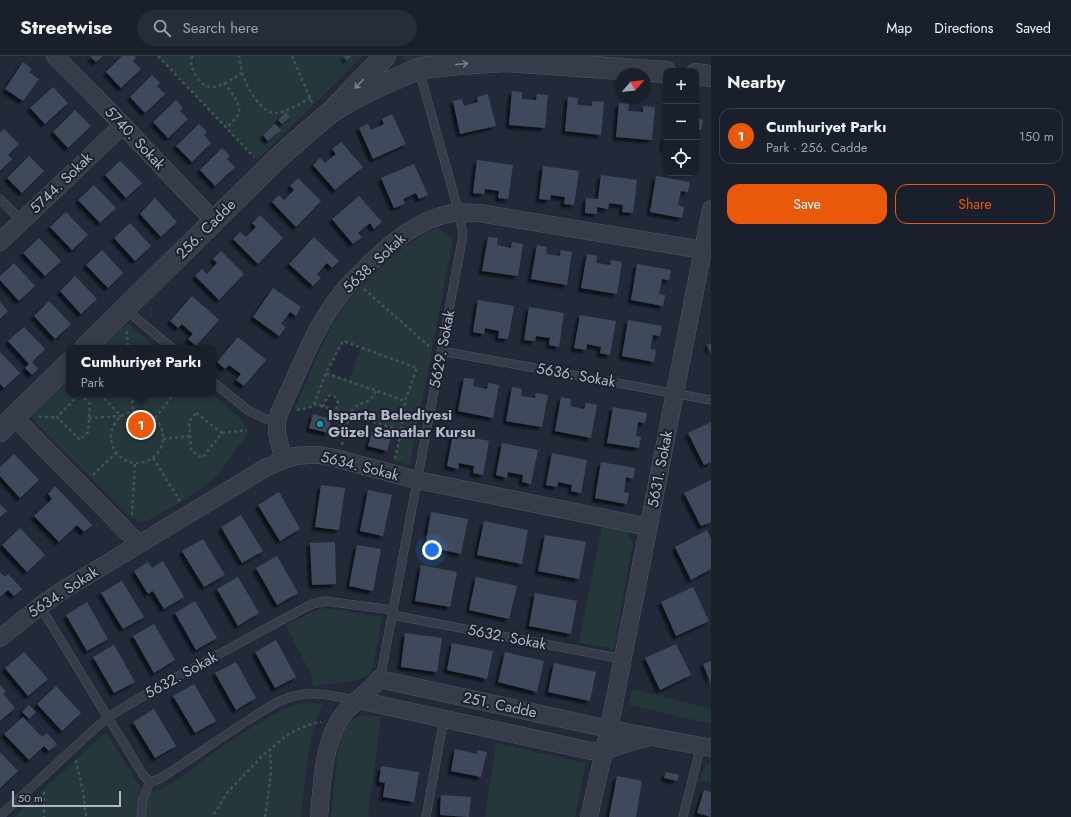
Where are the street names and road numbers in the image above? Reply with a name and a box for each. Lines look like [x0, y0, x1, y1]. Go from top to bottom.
street label: 5740. Sokak [100, 101, 171, 175]
street label: 5744. Sokak [25, 147, 98, 219]
street label: 256. Cadde [171, 194, 241, 264]
street label: 5638. Sokak [338, 228, 411, 298]
street label: 5629. Sokak [424, 308, 460, 390]
street label: 5636. Sokak [535, 357, 618, 393]
street label: 5631. Sokak [642, 428, 678, 509]
street label: 5634. Sokak [319, 446, 402, 486]
street label: 5634. Sokak [24, 561, 103, 623]
street label: 5632. Sokak [466, 619, 549, 655]
street label: 5632. Sokak [141, 646, 222, 704]
street label: 251. Cadde [461, 686, 539, 724]

